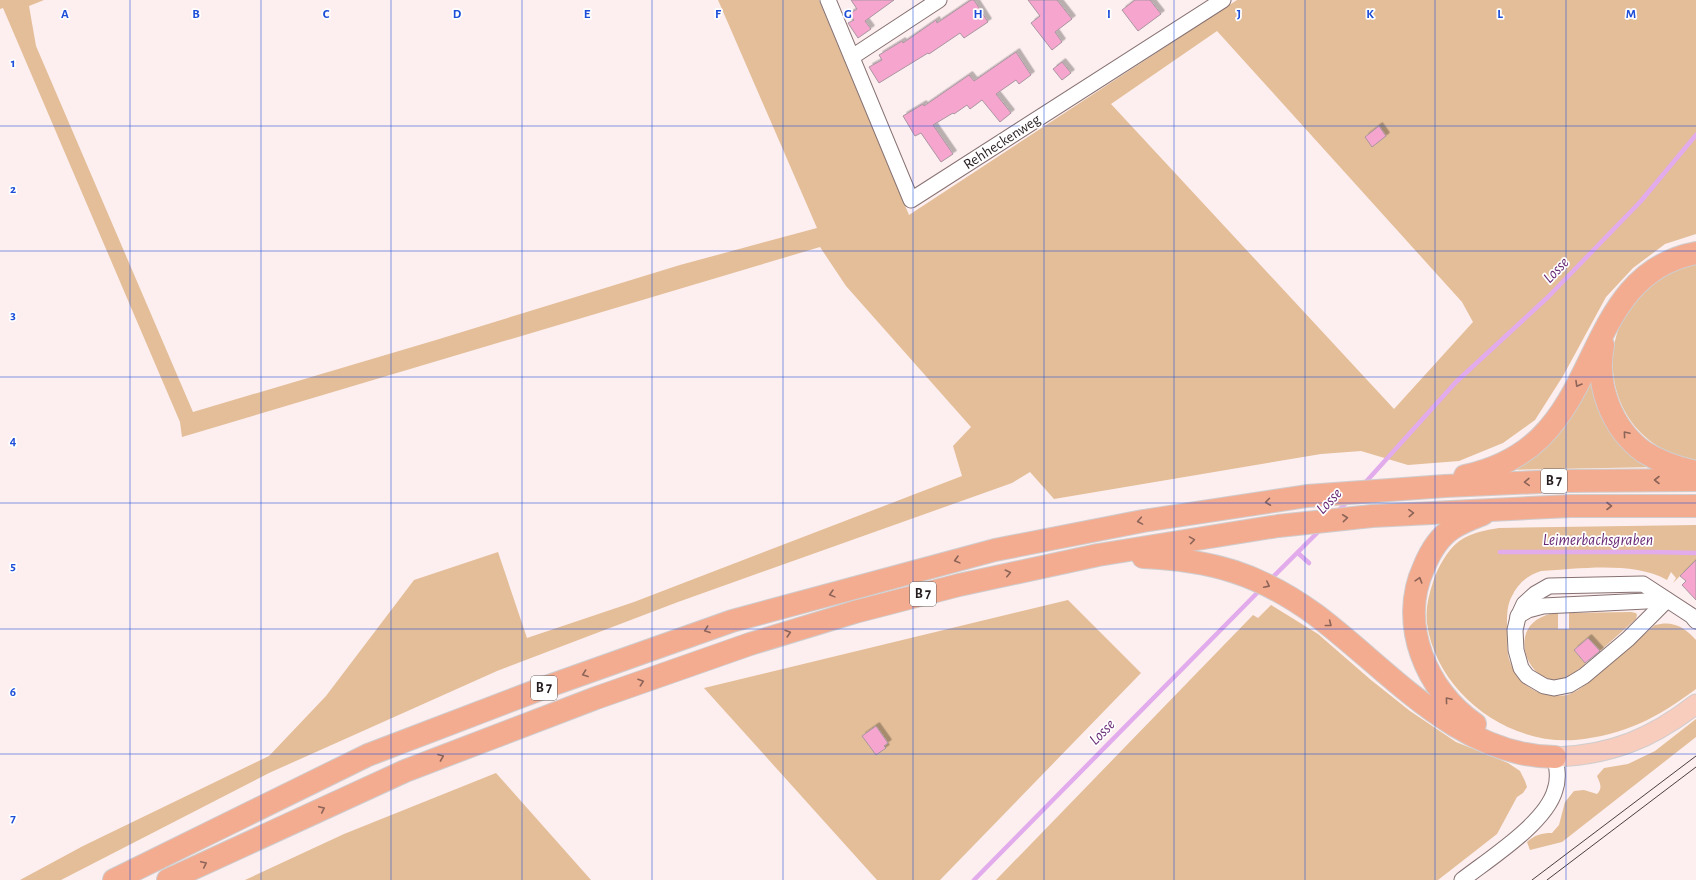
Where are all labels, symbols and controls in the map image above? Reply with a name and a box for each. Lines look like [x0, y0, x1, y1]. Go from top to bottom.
text: A [61, 8, 69, 21]
text: B [192, 8, 200, 21]
text: C [323, 8, 330, 21]
text: D [453, 8, 462, 21]
text: E [584, 8, 591, 21]
text: F [715, 8, 722, 21]
text: G [844, 8, 852, 21]
text: H [973, 8, 983, 21]
text: I [1107, 8, 1111, 21]
text: J [1237, 8, 1241, 21]
text: K [1366, 8, 1374, 21]
text: L [1497, 8, 1503, 21]
text: M [1626, 8, 1636, 21]
text: 1 [11, 57, 15, 70]
street label: Rehheckenweg [961, 111, 1044, 172]
text: 2 [10, 183, 16, 196]
water label: Losse [1540, 254, 1572, 286]
text: 3 [10, 309, 16, 322]
one-way arrow [1576, 380, 1583, 387]
one-way arrow [1624, 431, 1631, 439]
text: 4 [10, 435, 17, 448]
road number: B 7 [1541, 469, 1567, 493]
one-way arrow [1654, 476, 1660, 484]
one-way arrow [1524, 478, 1530, 487]
water label: Losse [1313, 485, 1345, 517]
one-way arrow [1265, 497, 1271, 506]
one-way arrow [1606, 502, 1612, 510]
one-way arrow [1408, 509, 1414, 518]
one-way arrow [1342, 514, 1348, 523]
one-way arrow [1137, 516, 1143, 525]
water label: Leimerbachsgraben [1543, 532, 1653, 548]
one-way arrow [1188, 536, 1195, 544]
one-way arrow [954, 556, 961, 564]
text: 5 [10, 560, 16, 573]
one-way arrow [1004, 570, 1011, 578]
one-way arrow [1414, 576, 1423, 583]
one-way arrow [1263, 581, 1271, 588]
road number: B 7 [910, 582, 936, 606]
one-way arrow [829, 589, 836, 598]
one-way arrow [1324, 620, 1331, 627]
one-way arrow [704, 625, 711, 633]
one-way arrow [784, 629, 791, 637]
one-way arrow [581, 669, 588, 677]
road number: B 7 [531, 676, 557, 700]
one-way arrow [638, 678, 645, 687]
text: 6 [10, 686, 16, 699]
one-way arrow [1446, 698, 1453, 705]
water label: Losse [1086, 716, 1118, 748]
one-way arrow [437, 754, 444, 762]
one-way arrow [317, 806, 325, 814]
text: 7 [10, 812, 16, 825]
one-way arrow [199, 861, 207, 869]

